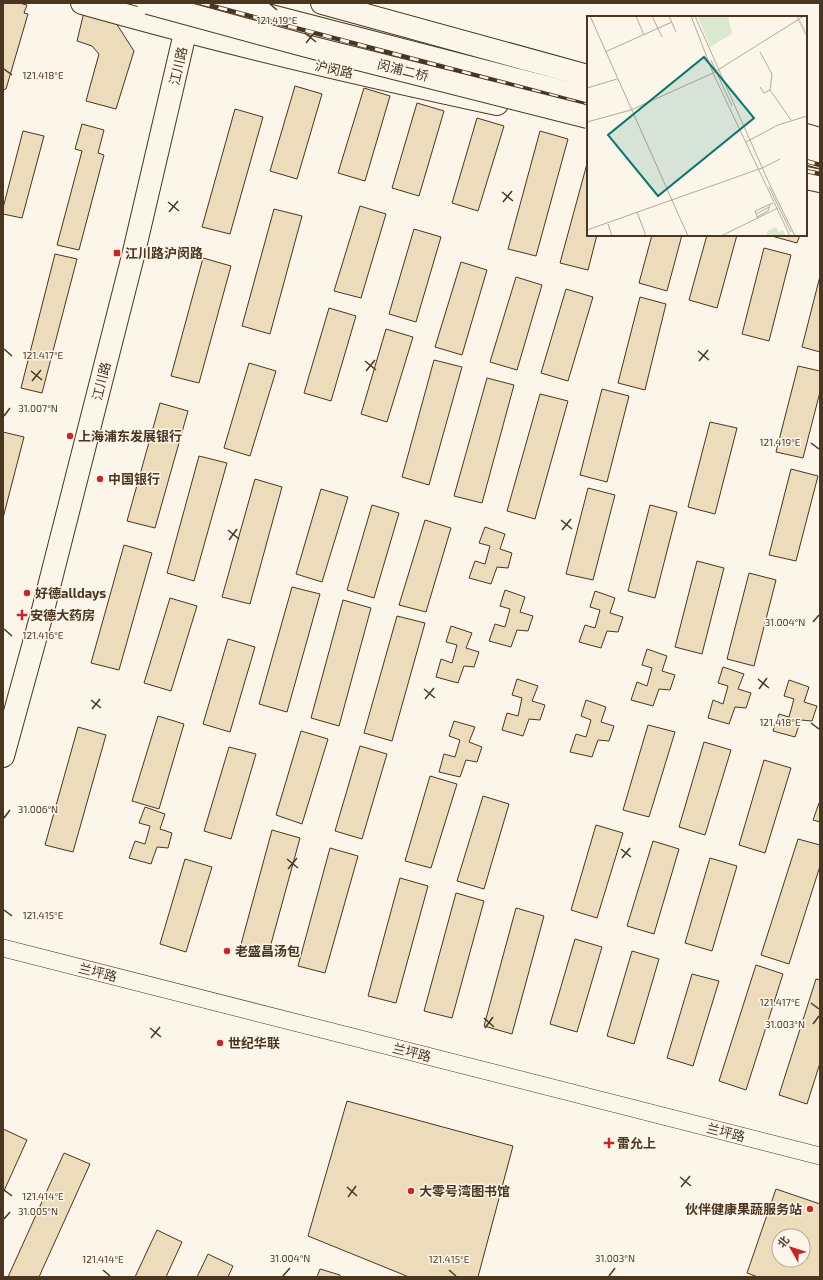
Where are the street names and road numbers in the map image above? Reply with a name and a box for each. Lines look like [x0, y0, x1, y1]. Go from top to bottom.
street label: 江川路 [166, 45, 190, 87]
street label: 闵浦二桥 [376, 56, 430, 84]
street label: 沪闵路 [313, 57, 355, 81]
street label: 江川路 [89, 360, 113, 402]
street label: 兰坪路 [77, 960, 119, 984]
street label: 兰坪路 [391, 1040, 433, 1064]
street label: 兰坪路 [705, 1120, 747, 1144]

